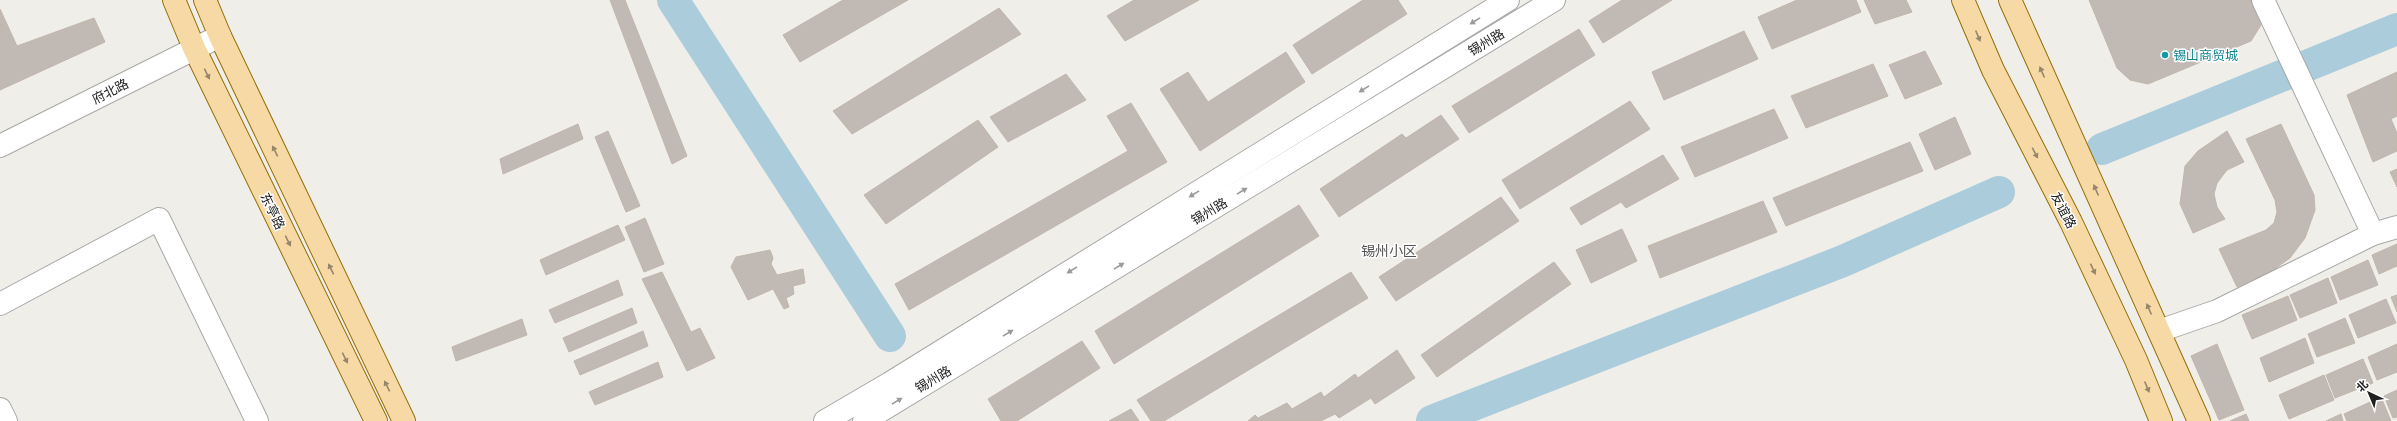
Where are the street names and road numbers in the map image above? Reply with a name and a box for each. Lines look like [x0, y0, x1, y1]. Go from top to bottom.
street label: 锡州路 [1465, 25, 1507, 59]
street label: 府北路 [89, 75, 131, 107]
street label: 友谊路 [2048, 189, 2080, 231]
street label: 东亭路 [257, 190, 289, 232]
street label: 锡州路 [1188, 194, 1230, 228]
street label: 锡州路 [912, 362, 954, 396]

